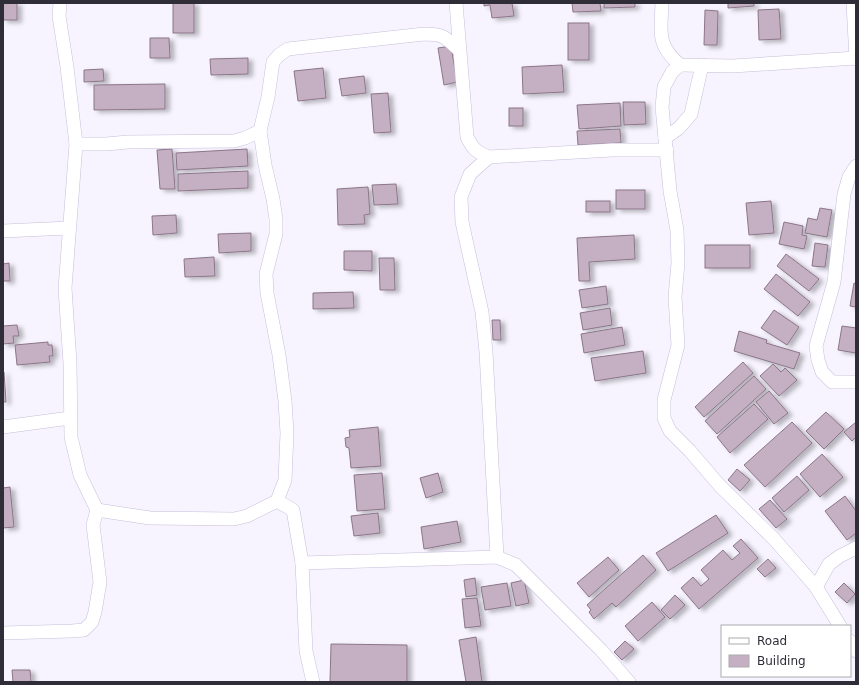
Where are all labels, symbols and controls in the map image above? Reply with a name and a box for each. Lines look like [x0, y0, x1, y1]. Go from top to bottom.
legend [721, 625, 851, 677]
text: Road [757, 634, 787, 648]
text: Building [757, 654, 806, 668]

